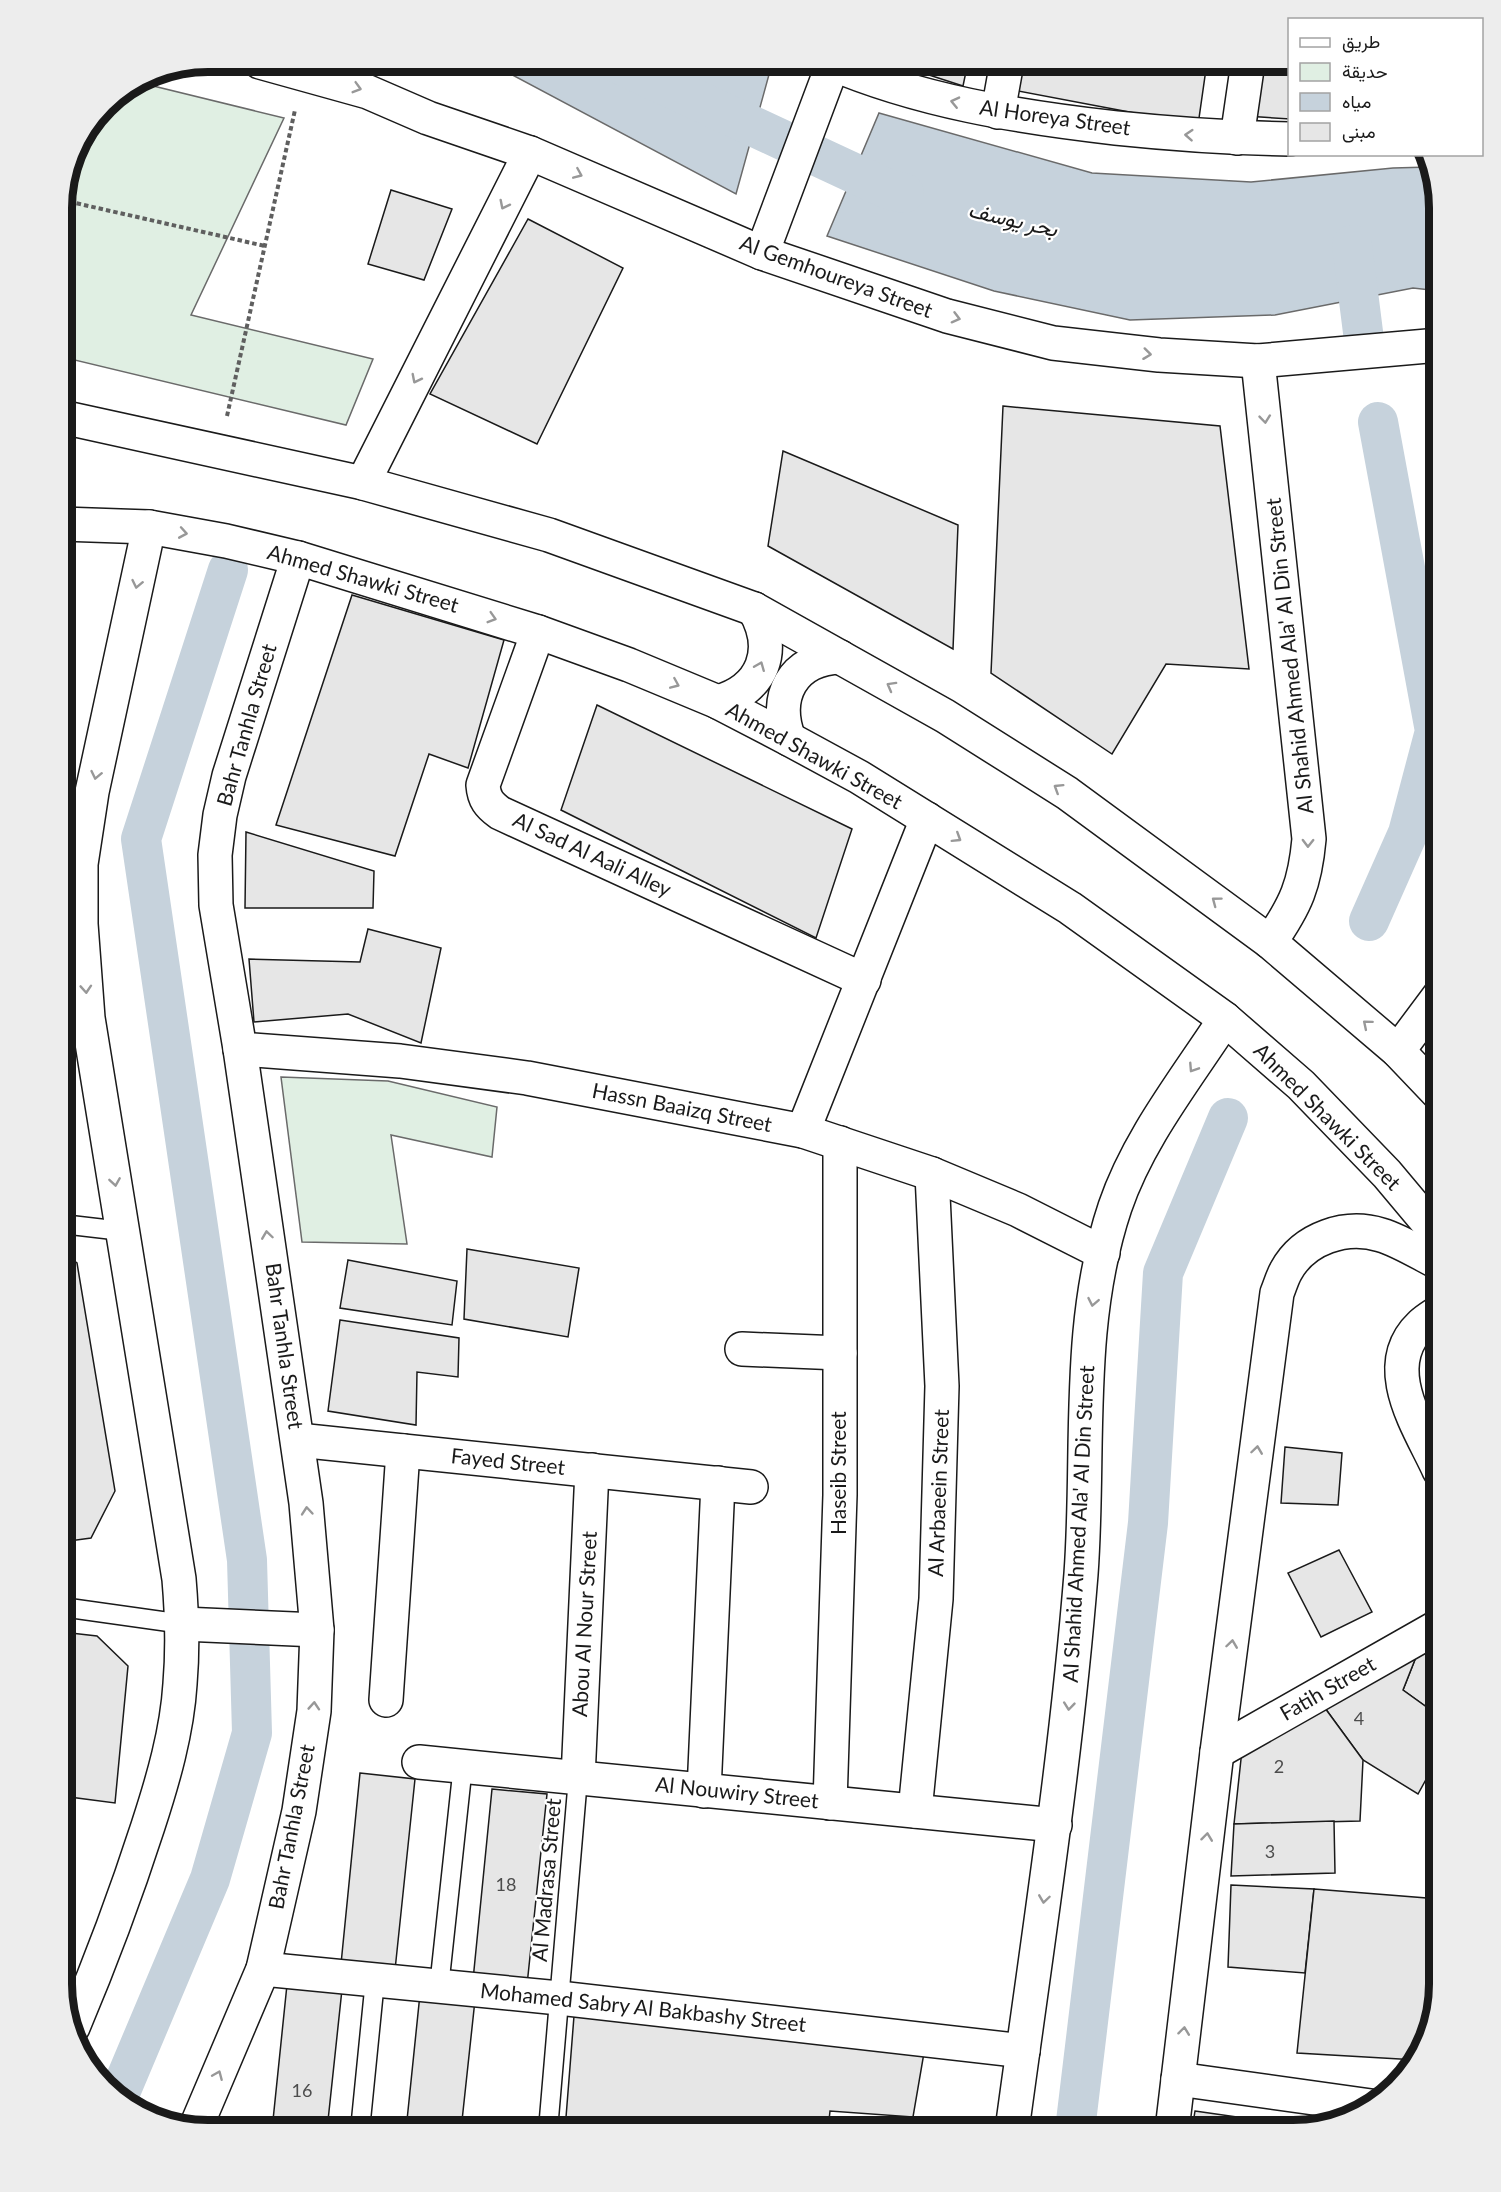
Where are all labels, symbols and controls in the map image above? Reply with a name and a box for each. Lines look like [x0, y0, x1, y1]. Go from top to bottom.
legend [1288, 18, 1483, 156]
text: طريق [1342, 30, 1380, 53]
text: حديقة [1342, 60, 1388, 82]
one-way arrow [352, 81, 362, 94]
text: مياه [1342, 90, 1371, 112]
street label: Al Horeya Street [978, 94, 1133, 140]
one-way arrow [950, 96, 960, 109]
text: مبنى [1342, 120, 1376, 143]
one-way arrow [1185, 129, 1194, 142]
one-way arrow [572, 167, 583, 179]
water label: بحر يوسف [966, 195, 1061, 243]
one-way arrow [499, 199, 511, 210]
street label: Al Gemhoureya Street [737, 229, 937, 322]
one-way arrow [951, 311, 961, 324]
one-way arrow [1143, 347, 1152, 360]
one-way arrow [412, 373, 423, 384]
one-way arrow [1258, 415, 1270, 424]
street label: Al Shahid Ahmed Ala' Al Din Street [1259, 496, 1318, 815]
one-way arrow [177, 526, 187, 539]
street label: Ahmed Shawki Street [265, 538, 462, 617]
one-way arrow [131, 579, 144, 589]
one-way arrow [486, 611, 497, 623]
street label: Bahr Tanhla Street [210, 640, 281, 809]
one-way arrow [753, 662, 765, 673]
one-way arrow [669, 677, 680, 689]
one-way arrow [887, 682, 898, 693]
street label: Ahmed Shawki Street [722, 696, 908, 814]
one-way arrow [90, 769, 103, 779]
one-way arrow [1054, 783, 1064, 795]
street label: Al Sad Al Aali Alley [510, 806, 676, 901]
one-way arrow [951, 830, 961, 842]
one-way arrow [1302, 839, 1314, 848]
one-way arrow [1212, 898, 1223, 909]
one-way arrow [79, 985, 92, 994]
one-way arrow [1363, 1021, 1374, 1032]
street label: Ahmed Shawki Street [1249, 1037, 1407, 1195]
one-way arrow [1189, 1061, 1200, 1072]
street label: Hassn Baaizq Street [590, 1077, 775, 1136]
one-way arrow [108, 1177, 120, 1187]
one-way arrow [262, 1230, 274, 1240]
street label: Bahr Tanhla Street [261, 1261, 310, 1431]
one-way arrow [1087, 1297, 1100, 1307]
street label: Al Shahid Ahmed Ala' Al Din Street [1057, 1364, 1098, 1683]
street label: Al Arbaeein Street [922, 1408, 953, 1577]
street label: Haseib Street [825, 1411, 850, 1535]
street label: Fayed Street [450, 1442, 567, 1479]
one-way arrow [1251, 1446, 1263, 1455]
one-way arrow [301, 1507, 314, 1516]
street label: Abou Al Nour Street [566, 1530, 601, 1717]
one-way arrow [1225, 1639, 1237, 1648]
street label: Fatih Street [1275, 1650, 1380, 1725]
one-way arrow [307, 1701, 320, 1710]
one-way arrow [1063, 1701, 1076, 1711]
house number: 4 [1354, 1707, 1364, 1729]
street label: Bahr Tanhla Street [262, 1742, 319, 1911]
house number: 2 [1274, 1755, 1284, 1777]
street label: Al Nouwiry Street [654, 1771, 820, 1813]
street label: Al Madrasa Street [526, 1797, 565, 1963]
one-way arrow [1200, 1832, 1213, 1842]
house number: 3 [1265, 1840, 1275, 1862]
house number: 18 [496, 1873, 516, 1895]
one-way arrow [1039, 1895, 1051, 1904]
street label: Mohamed Sabry Al Bakbashy Street [479, 1977, 808, 2036]
one-way arrow [1177, 2026, 1190, 2035]
one-way arrow [211, 2071, 223, 2082]
house number: 16 [292, 2079, 312, 2101]

